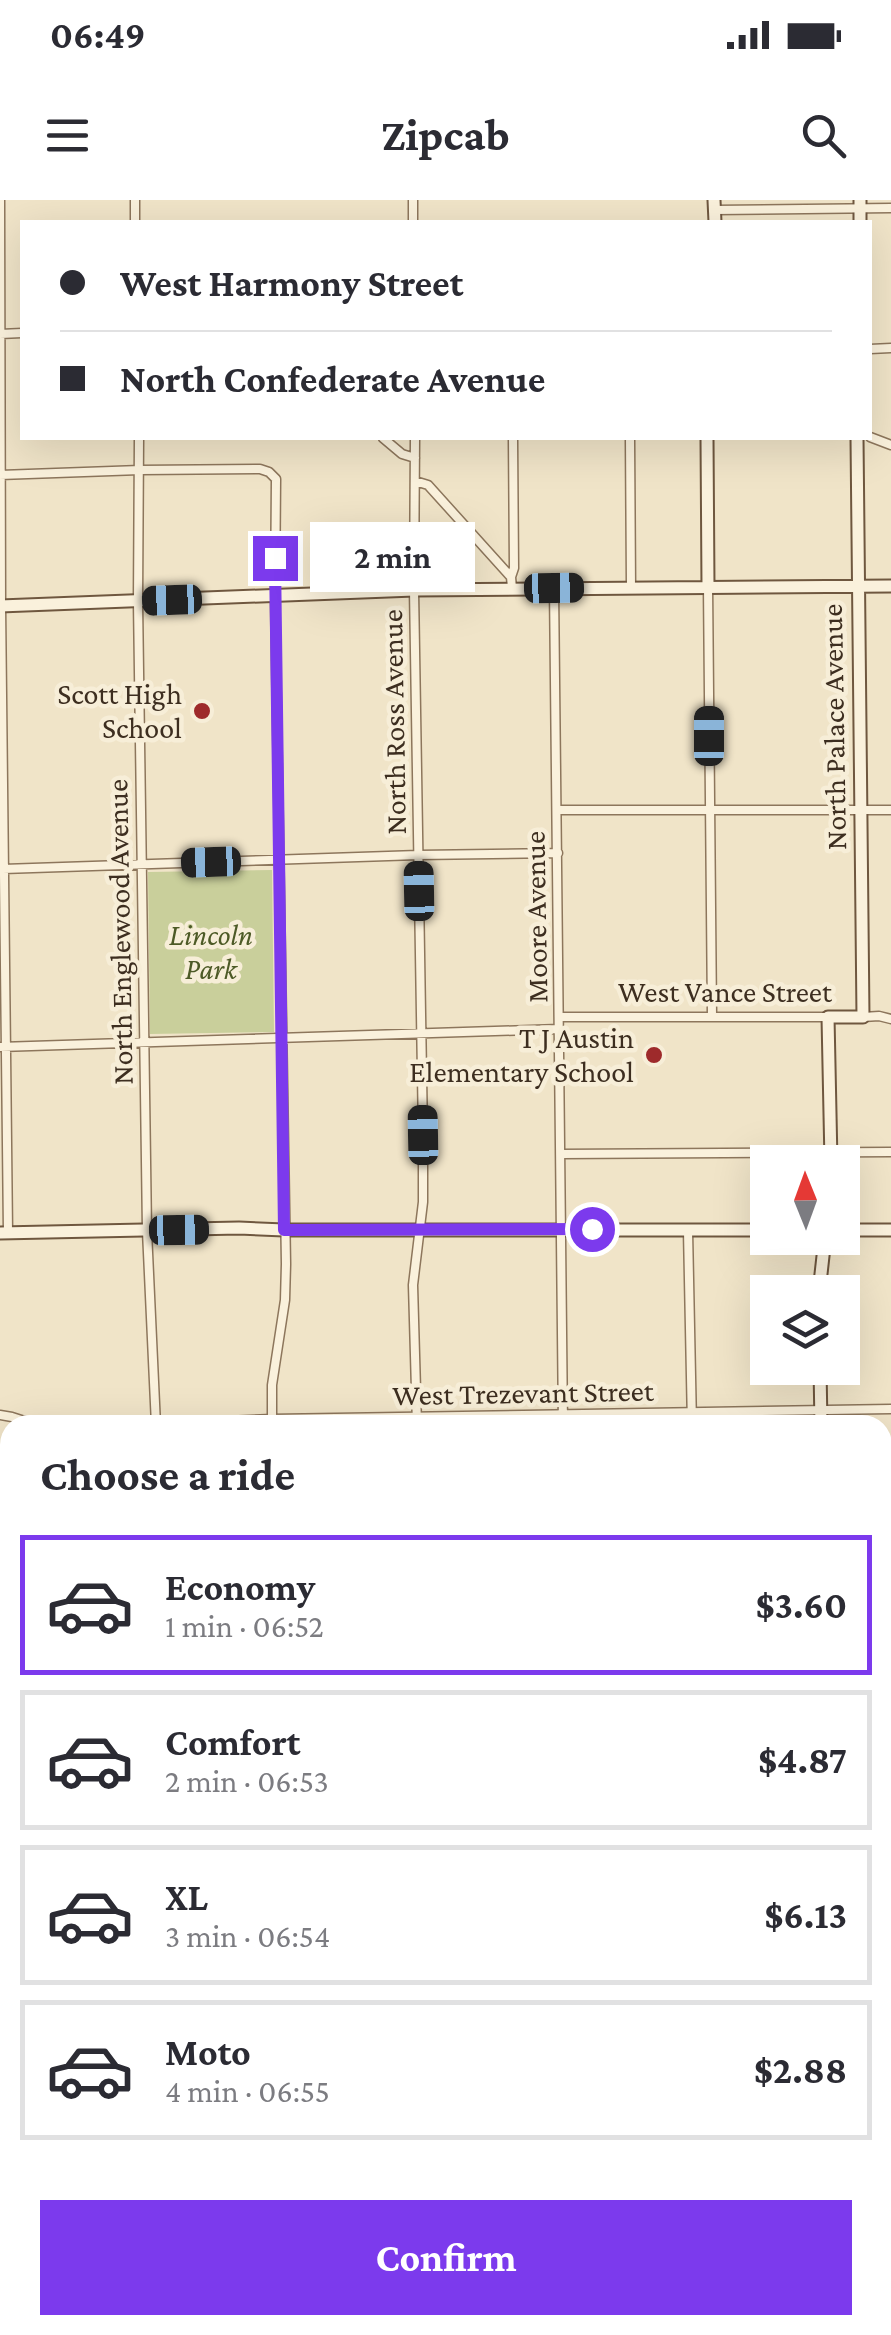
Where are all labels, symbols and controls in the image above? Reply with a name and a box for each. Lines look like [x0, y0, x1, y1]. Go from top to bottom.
text: 06:49 [50, 14, 145, 56]
icon: menu [40, 108, 95, 163]
icon: search [796, 108, 851, 163]
text: Zipcab [381, 110, 510, 160]
text: West Harmony Street [120, 262, 463, 304]
text: North Confederate Avenue [120, 358, 545, 400]
callout: 2 min [310, 523, 475, 593]
route end [253, 536, 298, 581]
text: 2 min [354, 539, 431, 575]
car [524, 572, 584, 604]
car [141, 584, 203, 616]
street label: North Palace Avenue [815, 603, 852, 851]
street label: North Ross Avenue [375, 609, 412, 835]
place label: Scott High School [57, 677, 182, 744]
marker: Scott High School [191, 700, 213, 722]
car [694, 706, 724, 766]
street label: North Englewood Avenue [100, 779, 140, 1085]
street label: Moore Avenue [518, 831, 553, 1003]
car [180, 846, 242, 878]
car [403, 861, 435, 921]
park label: Lincoln Park [169, 918, 253, 985]
street label: West Vance Street [618, 975, 833, 1008]
place label: T J Austin Elementary School [409, 1021, 634, 1089]
marker: T J Austin Elementary School [643, 1044, 665, 1066]
car [407, 1105, 439, 1165]
north arrow [750, 1145, 860, 1255]
map controls [750, 1145, 860, 1385]
route start [570, 1207, 615, 1252]
car [149, 1214, 209, 1246]
button: layers [750, 1275, 860, 1385]
street label: West Trezevant Street [392, 1374, 655, 1411]
text: Choose a ride [40, 1450, 295, 1500]
icon: car [45, 1560, 135, 1650]
text: Economy [165, 1566, 315, 1608]
text: $3.60 [756, 1584, 847, 1626]
text: 1 min · 06:52 [165, 1608, 324, 1644]
icon: car [45, 1715, 135, 1805]
text: Comfort [165, 1721, 301, 1763]
text: $4.87 [758, 1739, 847, 1781]
text: 2 min · 06:53 [165, 1763, 329, 1799]
icon: car [45, 1870, 135, 1960]
text: XL [165, 1876, 208, 1918]
text: $6.13 [764, 1894, 847, 1936]
text: 3 min · 06:54 [165, 1918, 330, 1954]
icon: car [45, 2025, 135, 2115]
text: Moto [165, 2031, 251, 2073]
text: $2.88 [754, 2049, 847, 2091]
text: 4 min · 06:55 [165, 2073, 330, 2109]
button: Confirm [40, 2200, 852, 2315]

